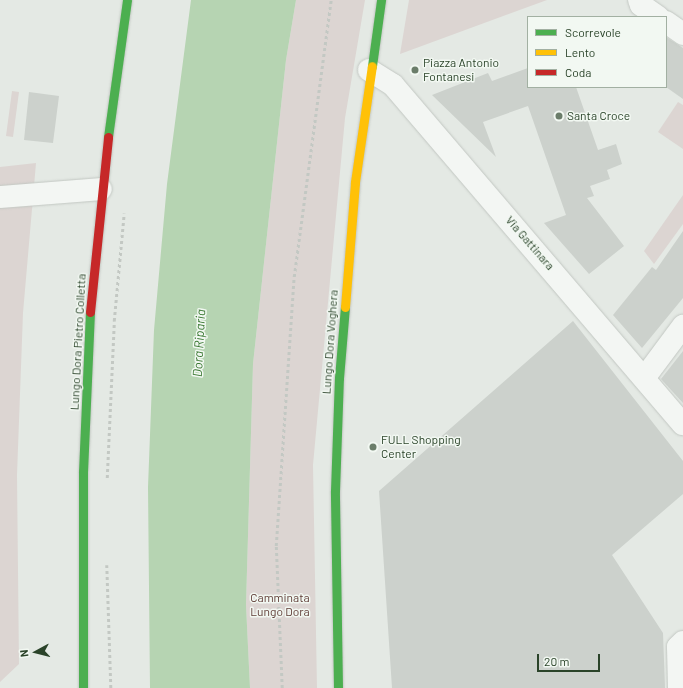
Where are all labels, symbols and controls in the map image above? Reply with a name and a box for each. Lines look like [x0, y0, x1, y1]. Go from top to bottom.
legend [527, 16, 667, 88]
text: Scorrevole [565, 25, 621, 39]
text: Lento [565, 45, 595, 59]
place label: Piazza Antonio Fontanesi [423, 56, 499, 84]
marker: Piazza Antonio Fontanesi [410, 65, 420, 75]
text: Coda [565, 65, 592, 79]
place label: Santa Croce [567, 109, 630, 123]
marker: Santa Croce [554, 111, 564, 121]
street label: Via Gattinara [503, 213, 557, 273]
street label: Lungo Dora Pietro Colletta [67, 273, 89, 411]
street label: Lungo Dora Voghera [319, 289, 341, 395]
water label: Dora Riparia [189, 309, 209, 377]
place label: FULL Shopping Center [381, 433, 461, 461]
marker: FULL Shopping Center [368, 442, 378, 452]
park label: Camminata Lungo Dora [250, 591, 310, 619]
north arrow [16, 632, 56, 672]
scale bar [539, 646, 602, 672]
text: N [17, 649, 30, 658]
text: 20 m [544, 654, 570, 668]

